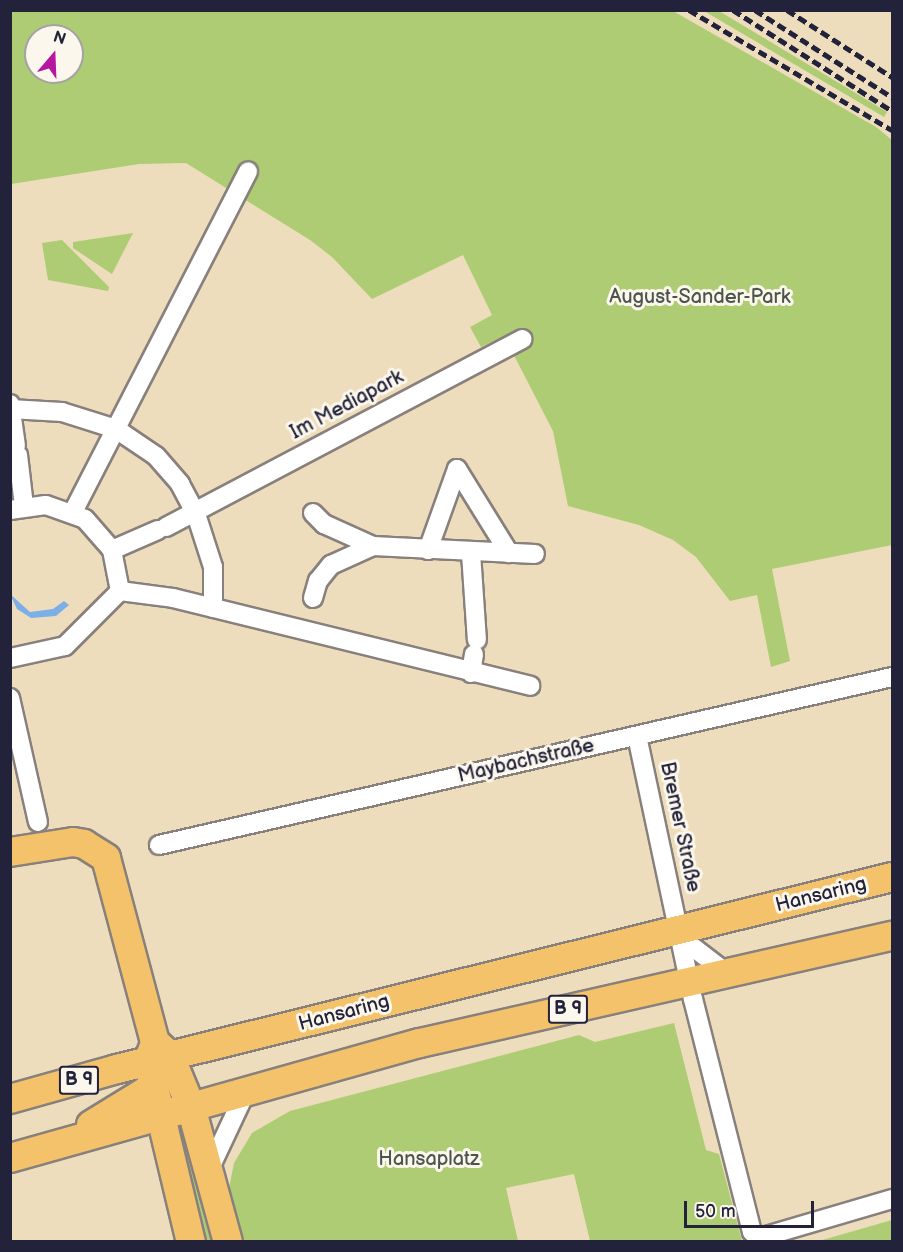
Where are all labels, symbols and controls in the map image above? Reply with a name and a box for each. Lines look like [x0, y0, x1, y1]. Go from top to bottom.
north arrow [24, 24, 84, 84]
text: N [51, 27, 68, 49]
park label: August-Sander-Park [609, 285, 791, 309]
street label: Im Mediapark [286, 365, 408, 445]
street label: Maybachstraße [456, 734, 596, 788]
street label: Bremer Straße [654, 760, 706, 894]
street label: Hansaring [773, 872, 869, 918]
street label: Hansaring [296, 989, 392, 1037]
road number: B 9 [547, 994, 589, 1024]
road number: B 9 [58, 1065, 100, 1095]
park label: Hansaplatz [378, 1147, 480, 1171]
scale bar [687, 1189, 818, 1227]
text: 50 m [695, 1201, 736, 1222]

